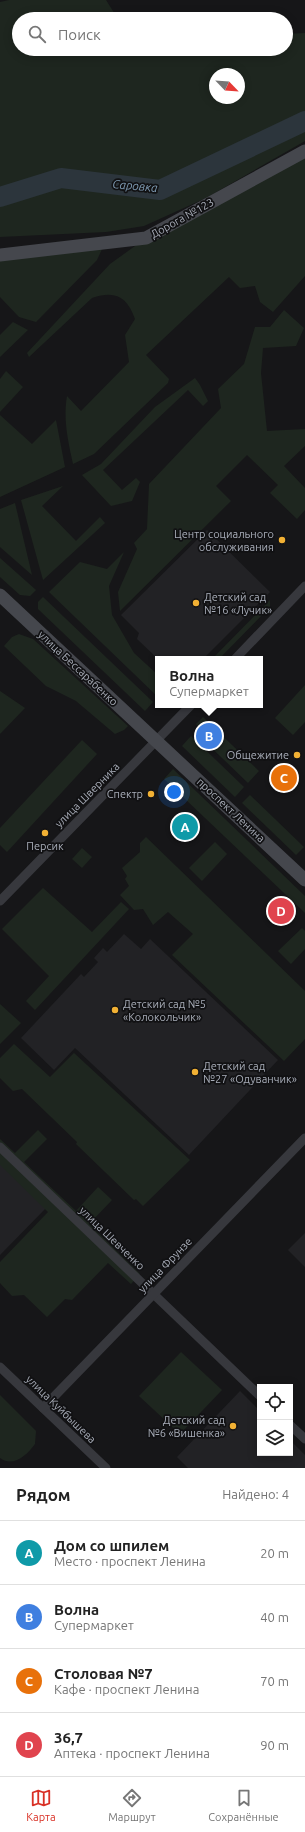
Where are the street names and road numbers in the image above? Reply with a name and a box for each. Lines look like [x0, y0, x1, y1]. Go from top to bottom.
street label: Дорога №123 [148, 196, 216, 240]
street label: улица Бессарабенко [36, 628, 120, 708]
street label: улица Шверника [52, 760, 122, 830]
street label: проспект Ленина [195, 775, 267, 845]
street label: улица Шевченко [77, 1204, 147, 1272]
street label: улица Фрунзе [136, 1235, 194, 1295]
street label: улица Куйбышева [24, 1373, 98, 1445]

